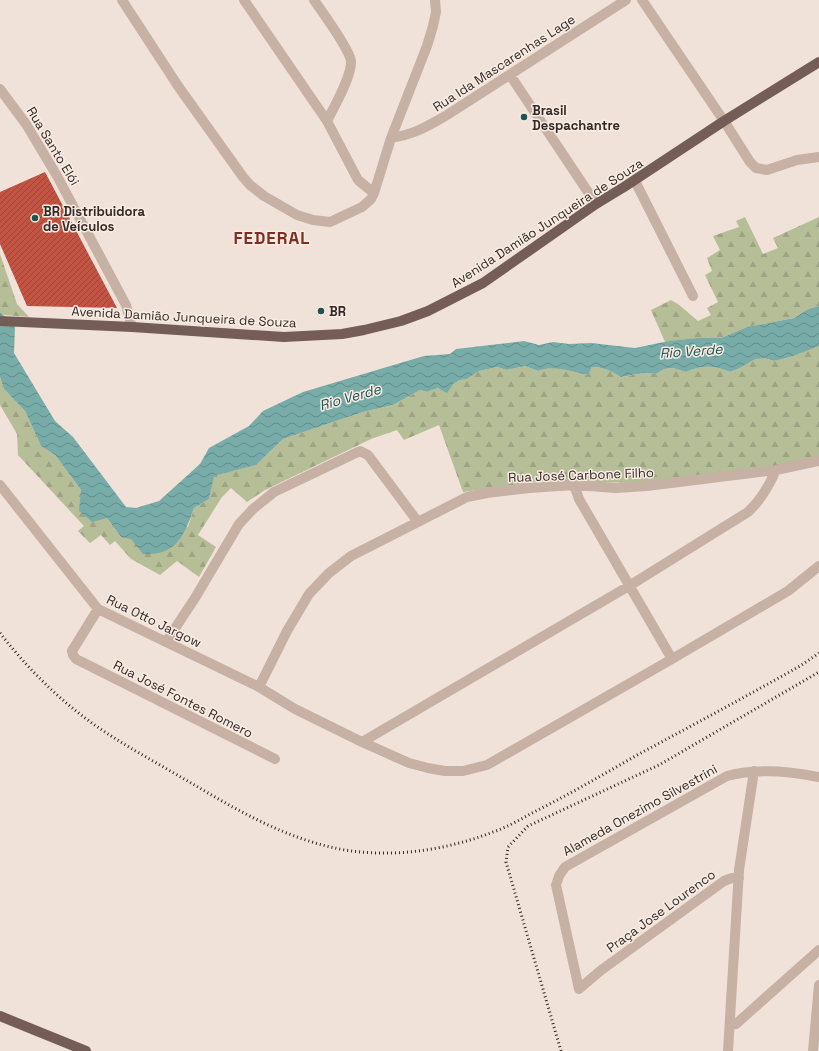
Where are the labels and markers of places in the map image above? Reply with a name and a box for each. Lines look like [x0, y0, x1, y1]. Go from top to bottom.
place label: Brasil Despachantre [532, 102, 620, 134]
marker: Brasil Despachantre [519, 112, 529, 122]
place label: BR Distribuidora de Veículos [43, 203, 145, 235]
marker: BR Distribuidora de Veículos [30, 213, 40, 223]
place label: BR [329, 303, 346, 320]
marker: BR [316, 306, 326, 316]

